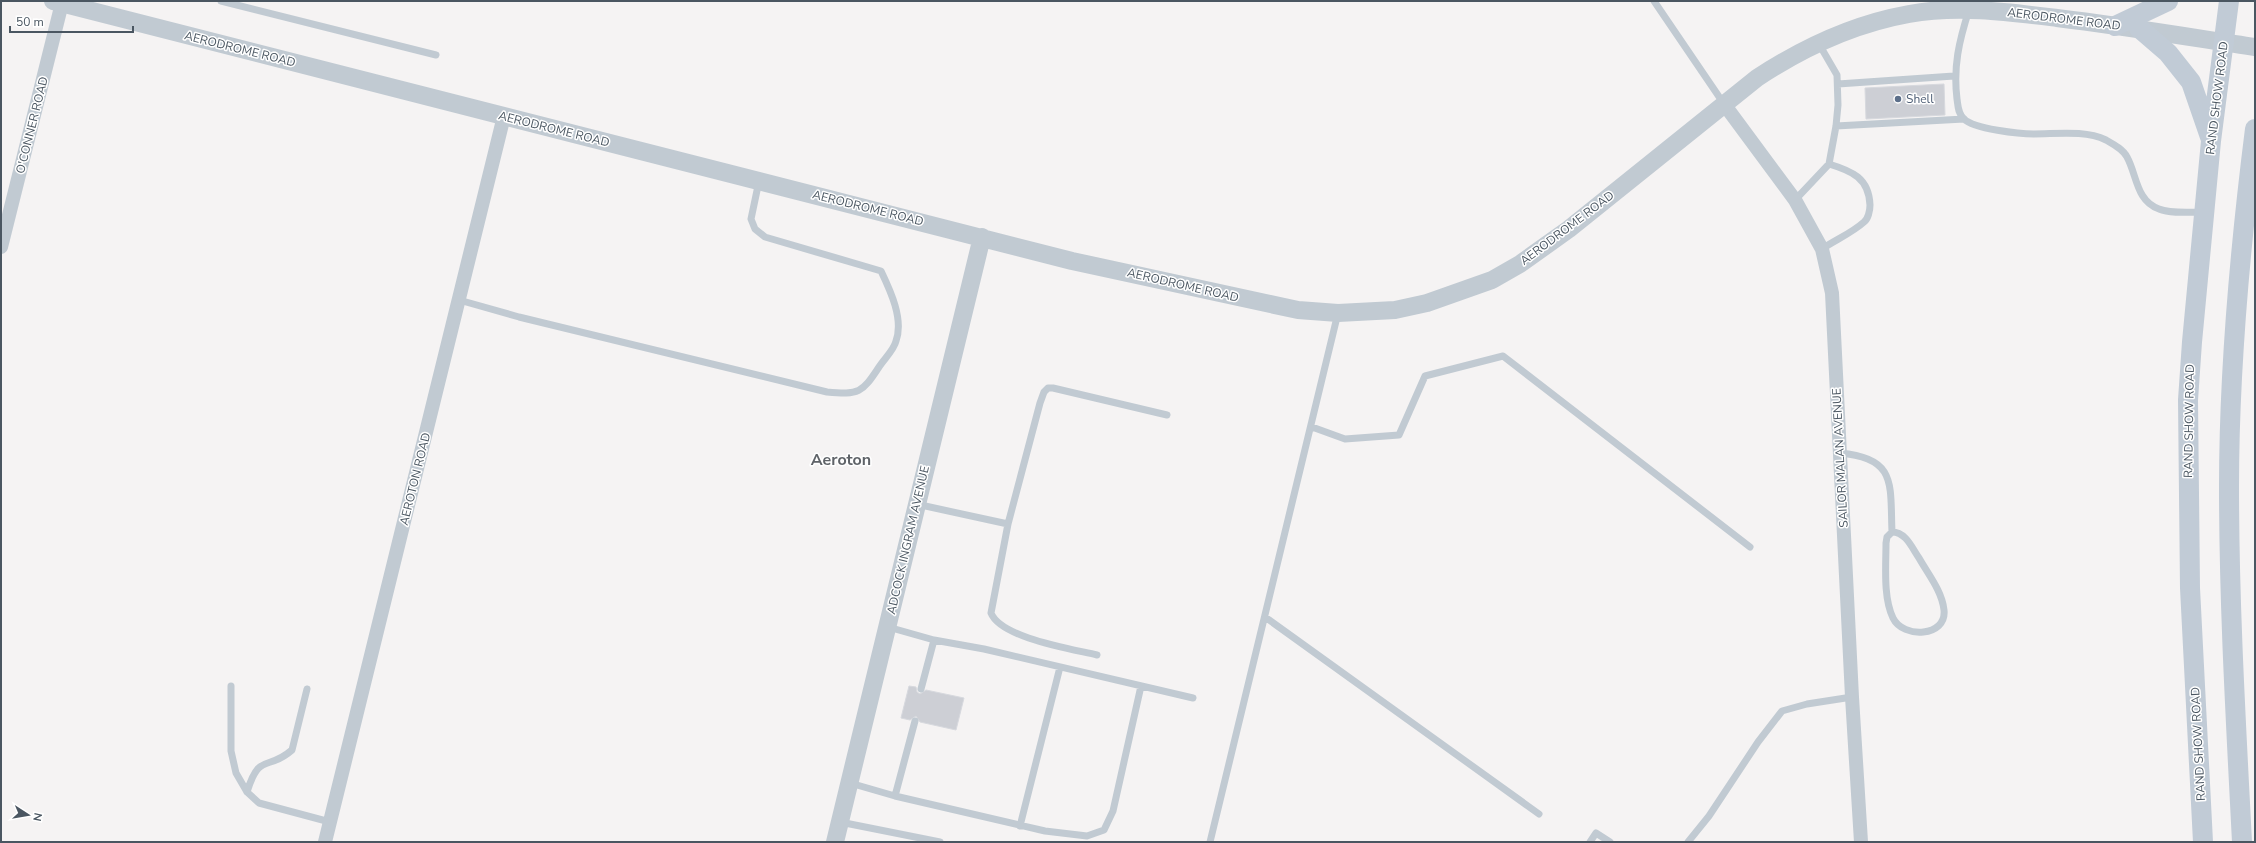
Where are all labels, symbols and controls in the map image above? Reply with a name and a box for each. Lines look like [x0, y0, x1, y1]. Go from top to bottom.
street label: AERODROME ROAD [2006, 4, 2122, 34]
scale bar [10, 8, 133, 34]
text: 50 m [16, 14, 44, 30]
street label: AERODROME ROAD [183, 27, 297, 71]
street label: RAND SHOW ROAD [2202, 40, 2232, 156]
street label: O'CONNER ROAD [12, 75, 52, 175]
place label: Shell [1906, 91, 1934, 107]
marker: Shell [1893, 94, 1903, 104]
street label: AERODROME ROAD [497, 107, 611, 151]
street label: AERODROME ROAD [811, 186, 925, 230]
street label: AERODROME ROAD [1517, 187, 1617, 269]
street label: AERODROME ROAD [1126, 264, 1240, 306]
street label: RAND SHOW ROAD [2180, 364, 2198, 478]
street label: SAILOR MALAN AVENUE [1828, 388, 1852, 528]
street label: AEROTON ROAD [396, 431, 434, 527]
district label: Aeroton [811, 449, 871, 471]
street label: ADCOCK INGRAM AVENUE [883, 464, 933, 616]
street label: RAND SHOW ROAD [2187, 687, 2209, 801]
north arrow [8, 795, 48, 835]
text: N [29, 811, 45, 823]

